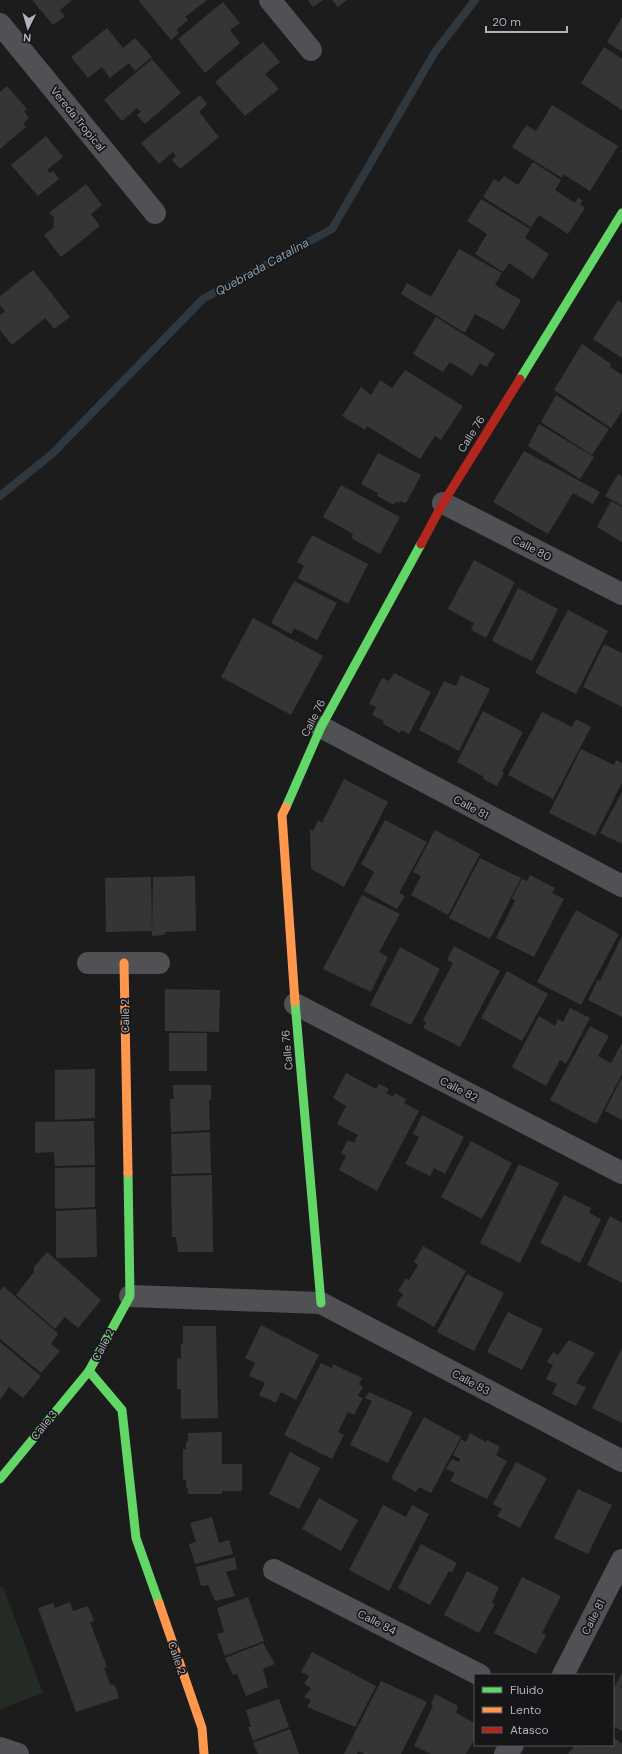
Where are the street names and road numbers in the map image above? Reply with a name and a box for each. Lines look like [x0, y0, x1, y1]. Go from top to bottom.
street label: Vereda Tropical [48, 84, 108, 154]
street label: Calle 76 [454, 413, 488, 455]
street label: Calle 80 [510, 532, 554, 564]
street label: Calle 76 [298, 697, 328, 739]
street label: Calle 81 [451, 792, 491, 822]
street label: Calle 2 [118, 999, 132, 1033]
street label: Calle 76 [278, 1029, 296, 1071]
street label: Calle 82 [438, 1074, 480, 1104]
street label: Calle 2 [89, 1327, 117, 1363]
street label: Calle 83 [450, 1366, 492, 1398]
street label: Calle 3 [28, 1407, 60, 1443]
street label: Calle 81 [578, 1597, 608, 1637]
street label: Calle 84 [355, 1606, 399, 1638]
street label: Calle 2 [165, 1640, 189, 1676]

